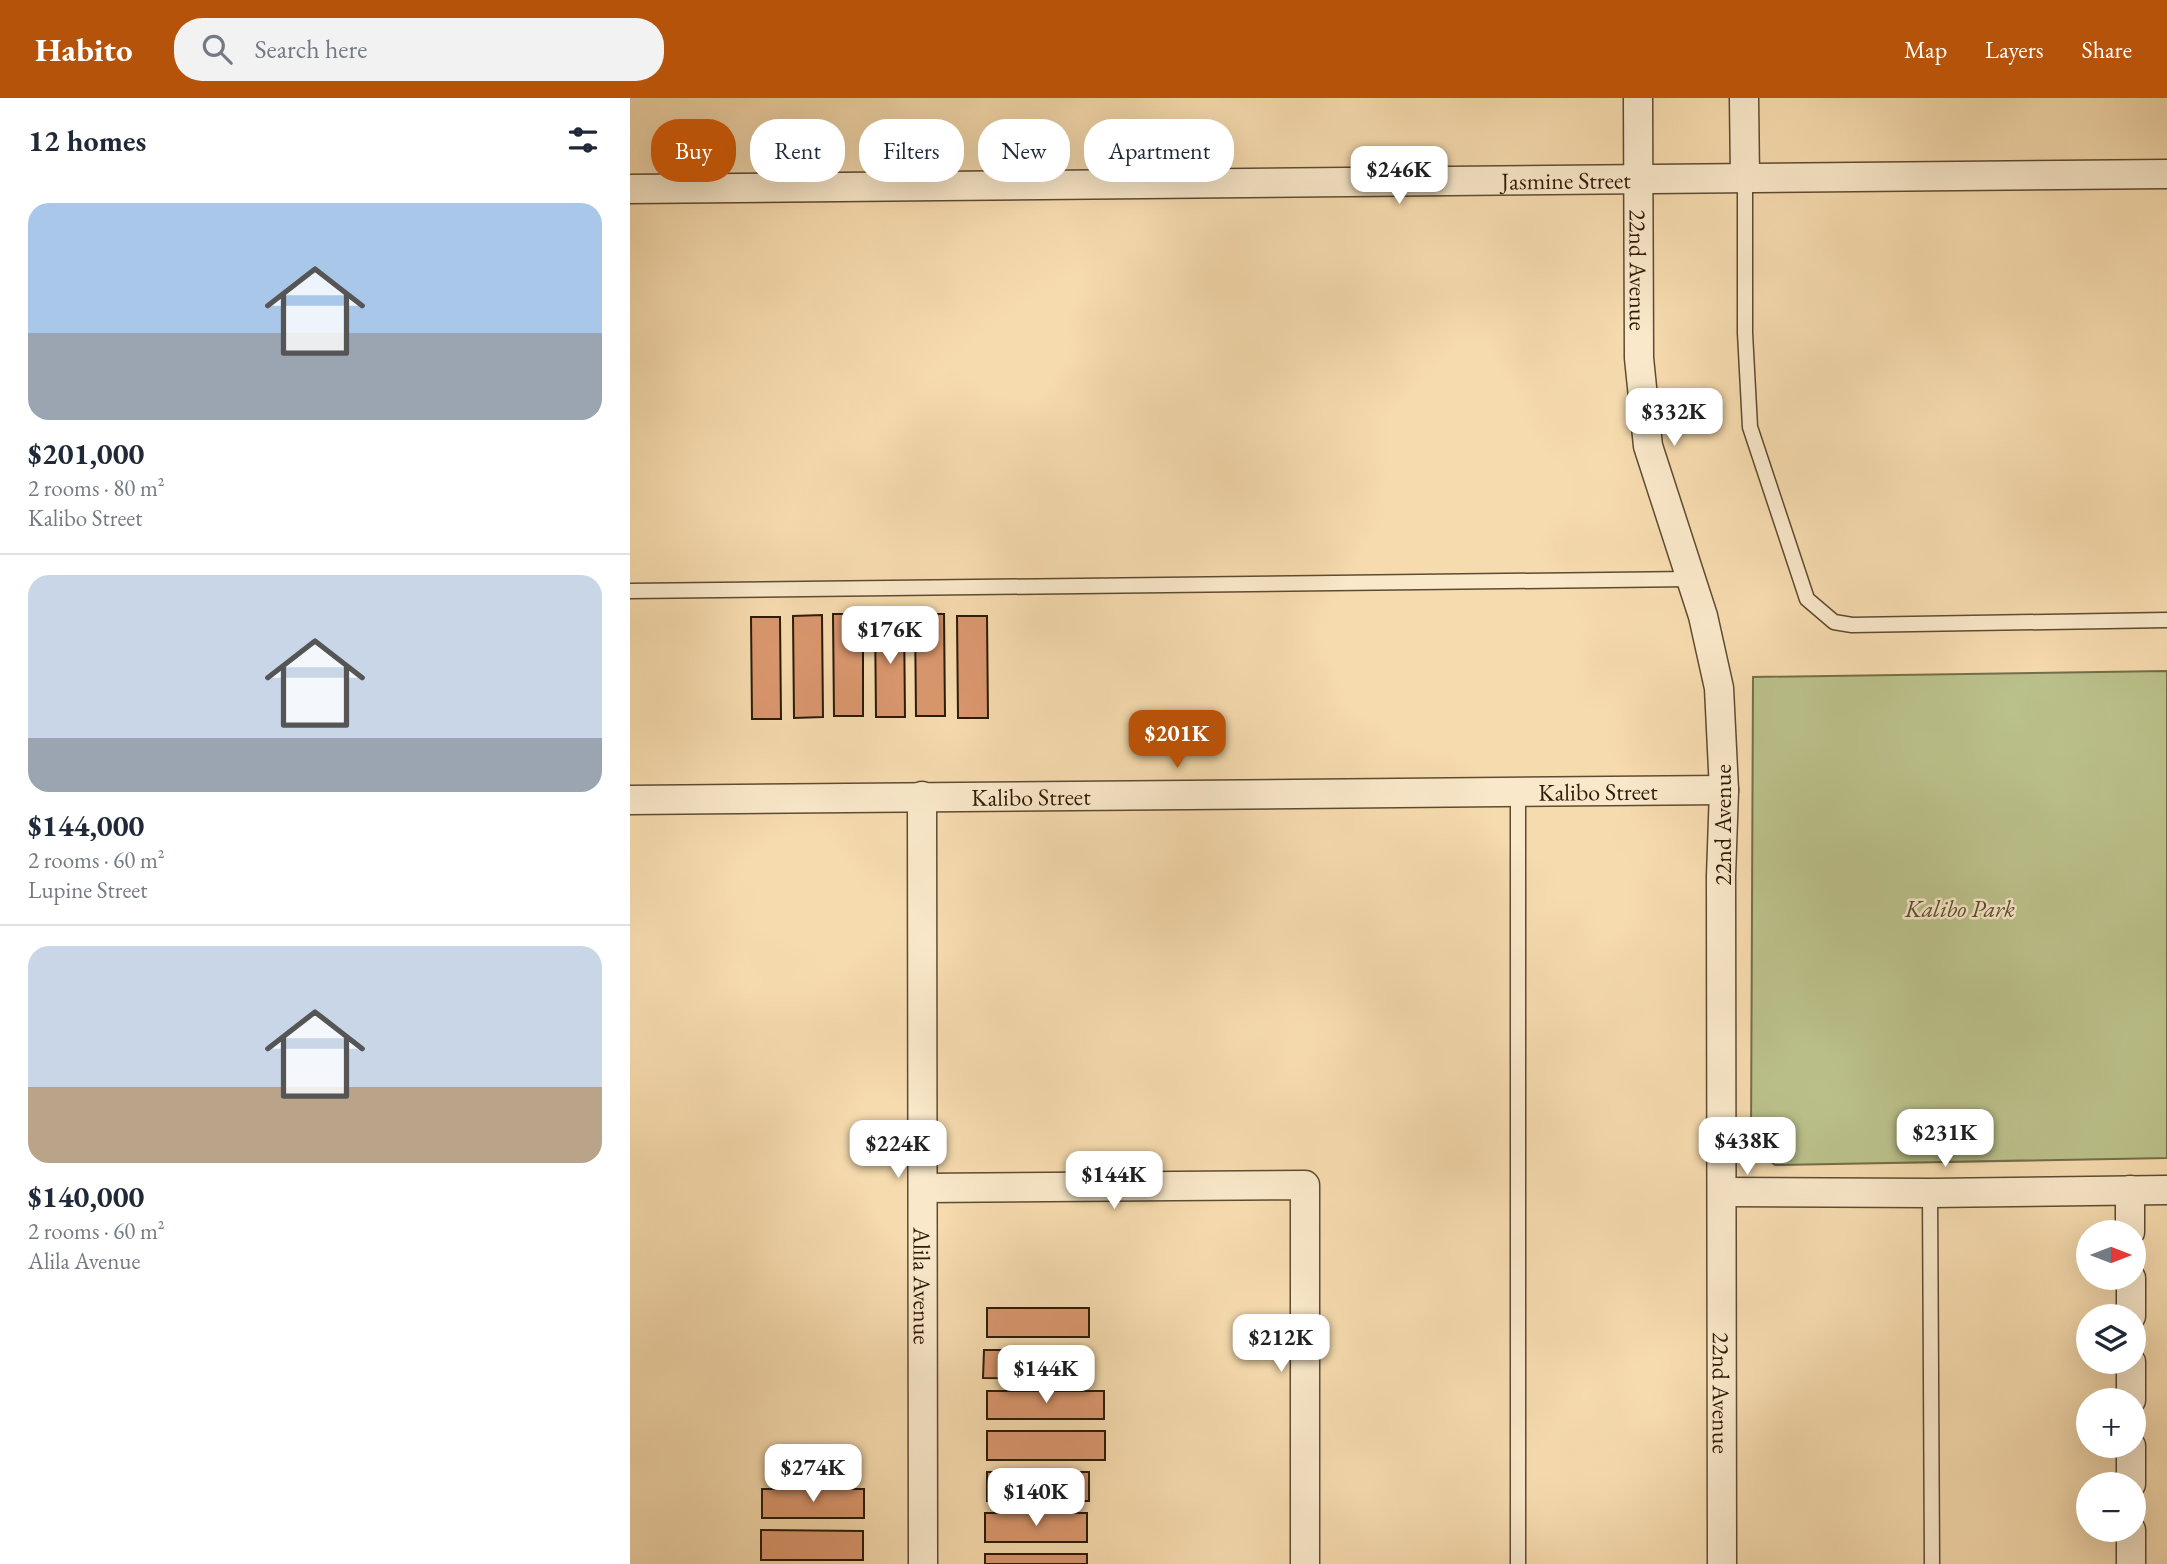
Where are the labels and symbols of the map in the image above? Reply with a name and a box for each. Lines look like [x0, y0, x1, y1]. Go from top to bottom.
pin: $246K [1350, 146, 1448, 206]
street label: Jasmine Street [1499, 164, 1631, 196]
street label: 22nd Avenue [1623, 209, 1654, 331]
pin: $332K [1625, 388, 1723, 448]
pin: $176K [841, 606, 939, 666]
pin: $201K [1128, 710, 1226, 770]
street label: 22nd Avenue [1707, 764, 1738, 886]
street label: Kalibo Street [1538, 775, 1658, 807]
street label: Kalibo Street [971, 780, 1091, 812]
park label: Kalibo Park [1904, 893, 2015, 924]
pin: $231K [1896, 1110, 1994, 1169]
pin: $438K [1698, 1118, 1796, 1177]
pin: $224K [849, 1121, 947, 1180]
pin: $144K [1065, 1152, 1163, 1211]
north arrow [2076, 1220, 2146, 1290]
street label: Alila Avenue [907, 1226, 938, 1345]
pin: $212K [1232, 1314, 1330, 1374]
street label: 22nd Avenue [1706, 1332, 1737, 1454]
pin: $144K [997, 1346, 1095, 1405]
pin: $274K [764, 1444, 862, 1504]
pin: $140K [987, 1468, 1085, 1528]

